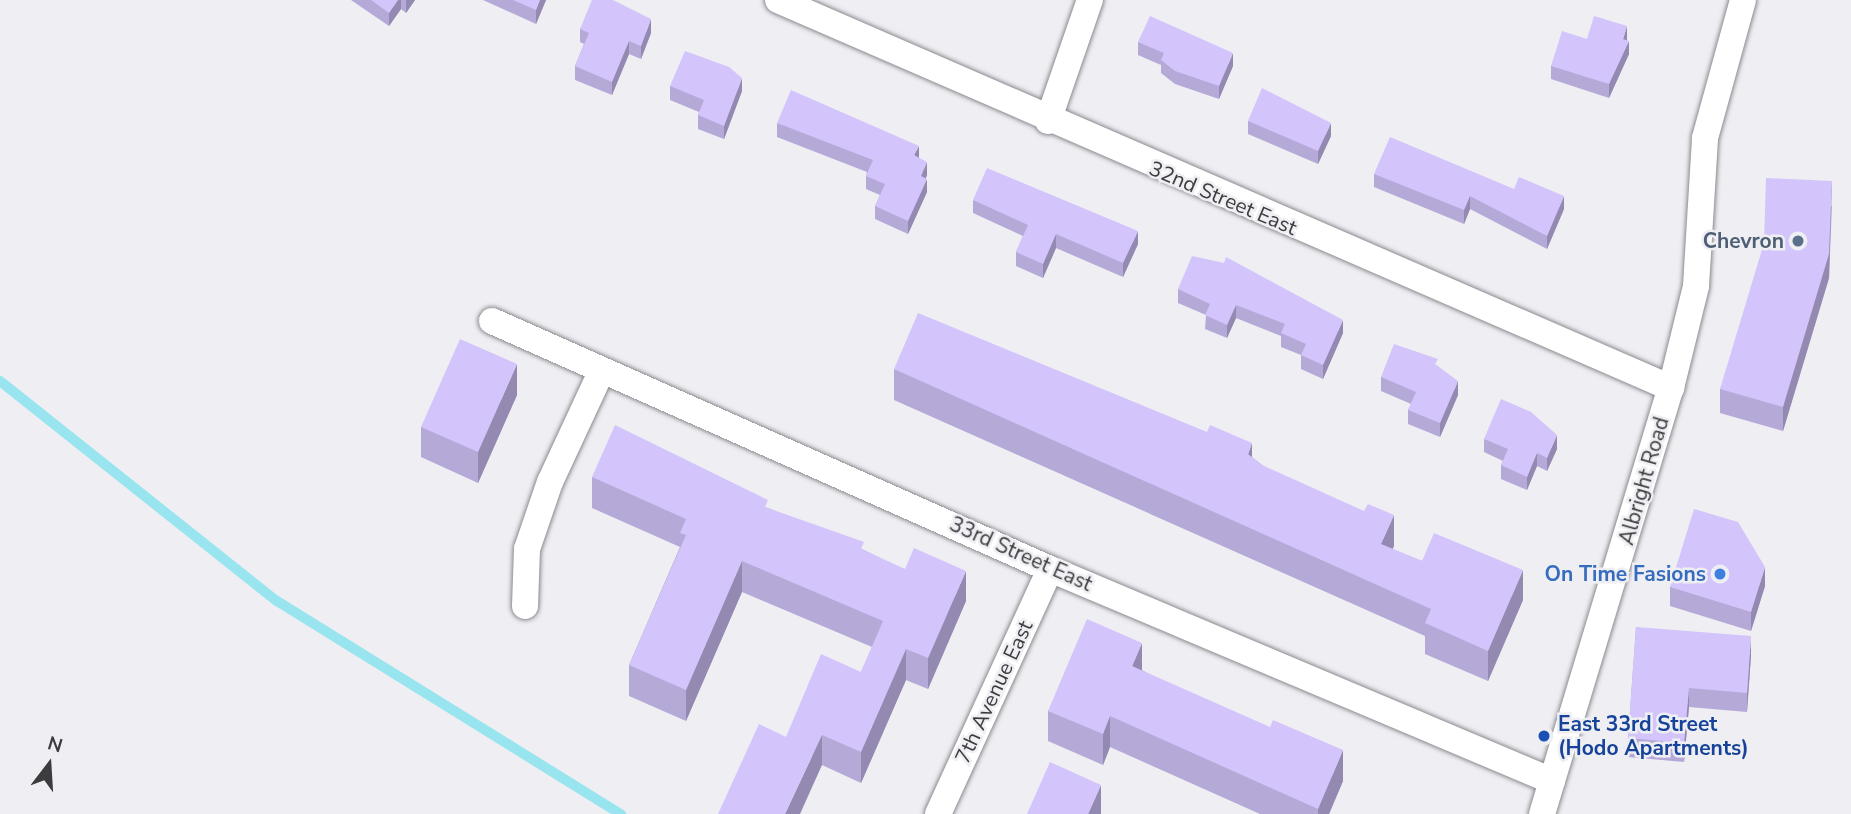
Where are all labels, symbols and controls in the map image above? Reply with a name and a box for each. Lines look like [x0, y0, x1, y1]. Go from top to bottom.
street label: 32nd Street East [1145, 156, 1301, 240]
place label: Chevron [1703, 228, 1784, 254]
marker: Chevron [1790, 233, 1806, 249]
street label: Albright Road [1614, 414, 1674, 548]
street label: 33rd Street East [946, 511, 1096, 597]
place label: On Time Fasions [1545, 561, 1706, 587]
marker: On Time Fasions [1712, 566, 1728, 582]
street label: 7th Avenue East [950, 617, 1038, 767]
place label: East 33rd Street (Hodo Apartments) [1558, 711, 1749, 761]
marker: East 33rd Street (Hodo Apartments) [1536, 728, 1552, 744]
north arrow [14, 730, 84, 800]
text: N [45, 730, 66, 759]

